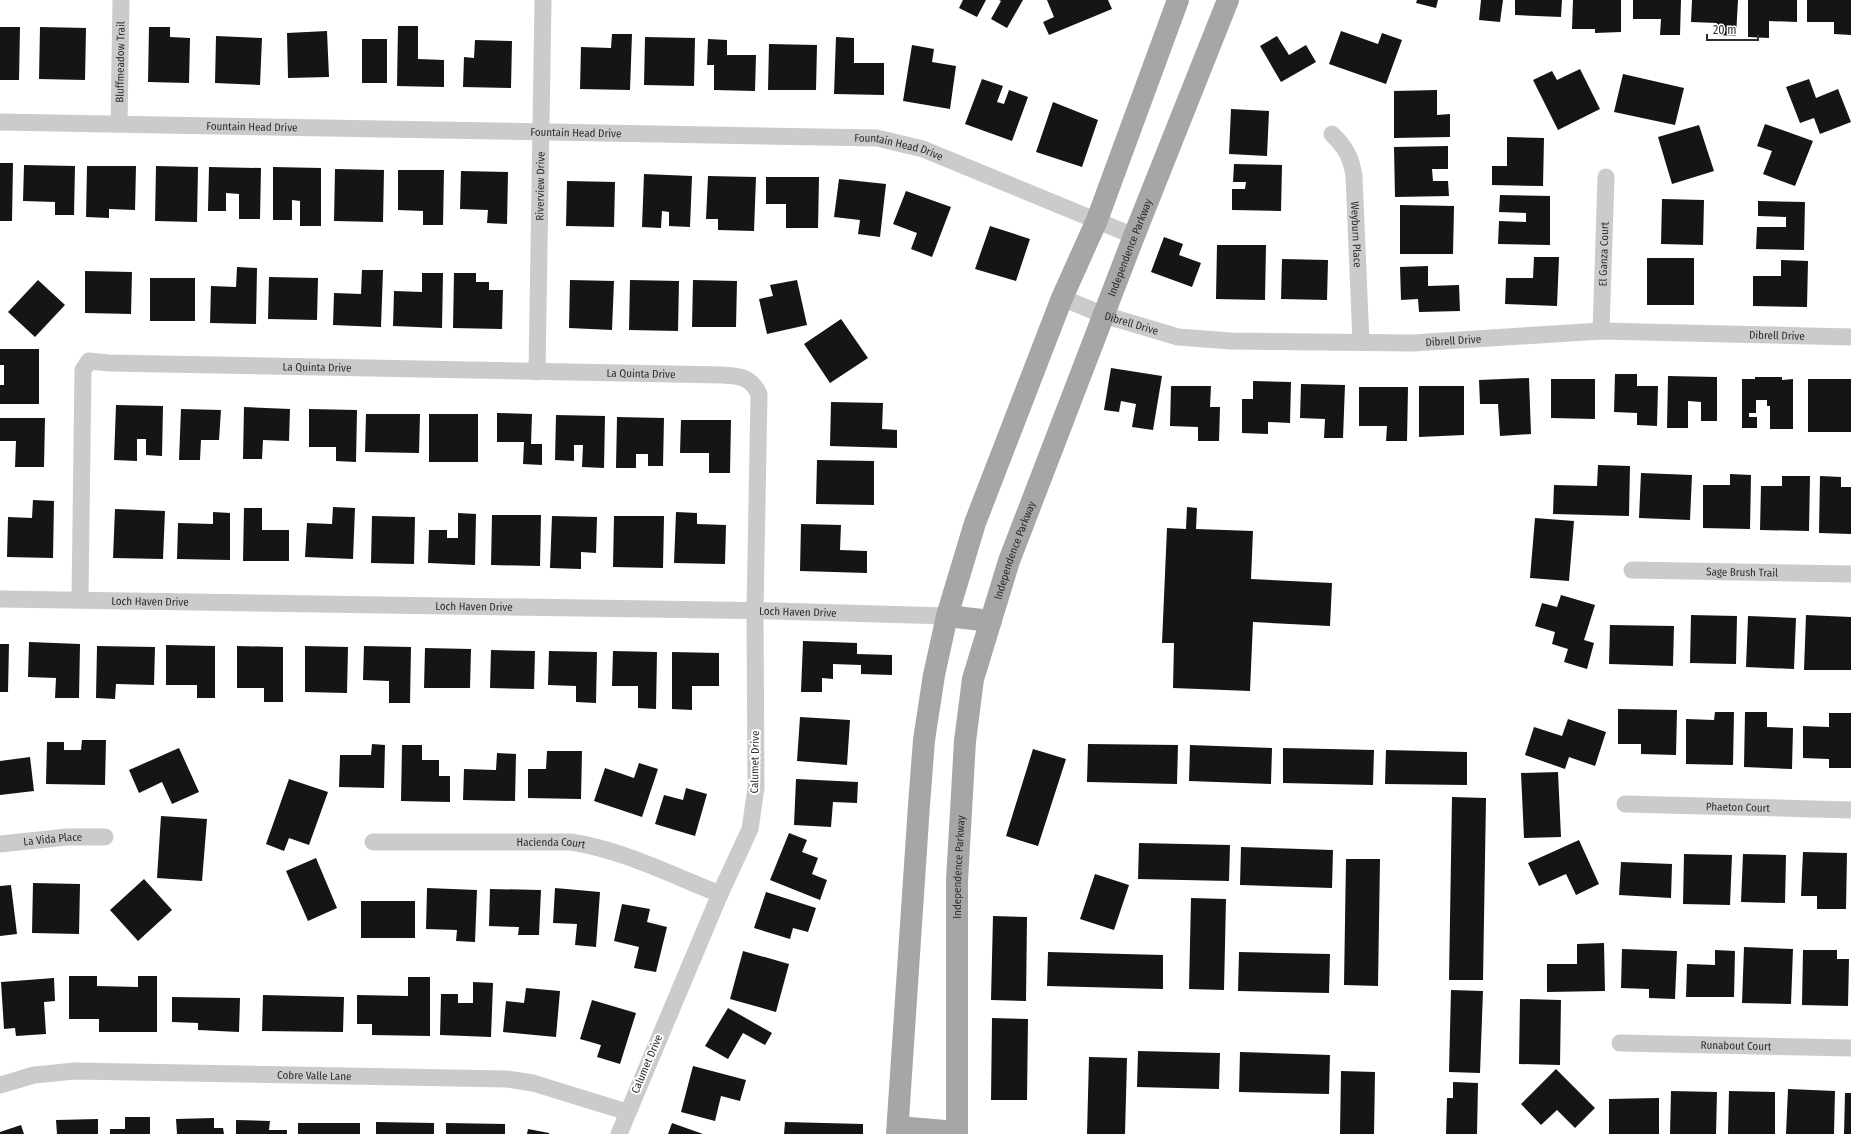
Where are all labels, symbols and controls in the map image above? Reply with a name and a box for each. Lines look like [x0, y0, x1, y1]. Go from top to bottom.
scale bar [1707, 16, 1758, 42]
street label: Bluffmeadow Trail [113, 21, 127, 103]
text: 20 m [1713, 23, 1737, 37]
street label: Fountain Head Drive [206, 119, 298, 134]
street label: Fountain Head Drive [530, 125, 622, 140]
street label: Fountain Head Drive [854, 131, 945, 163]
street label: Riverview Drive [533, 151, 547, 221]
street label: Independence Parkway [1105, 197, 1155, 298]
street label: Weyburn Place [1349, 201, 1364, 268]
street label: El Ganza Court [1596, 221, 1611, 287]
street label: Dibrell Drive [1103, 309, 1160, 337]
street label: Dibrell Drive [1749, 328, 1805, 342]
street label: Dibrell Drive [1425, 332, 1481, 349]
street label: La Quinta Drive [282, 360, 352, 374]
street label: La Quinta Drive [606, 366, 676, 381]
street label: Independence Parkway [991, 499, 1038, 601]
street label: Sage Brush Trail [1706, 565, 1778, 579]
street label: Loch Haven Drive [111, 594, 189, 608]
street label: Loch Haven Drive [435, 599, 513, 613]
street label: Loch Haven Drive [759, 604, 837, 619]
street label: Calumet Drive [748, 731, 762, 793]
street label: Phaeton Court [1706, 800, 1771, 814]
street label: Independence Parkway [950, 815, 967, 919]
street label: La Vida Place [23, 831, 82, 848]
street label: Hacienda Court [516, 836, 587, 851]
street label: Calumet Drive [629, 1033, 665, 1095]
street label: Runabout Court [1700, 1038, 1772, 1053]
street label: Cobre Valle Lane [277, 1068, 352, 1083]

